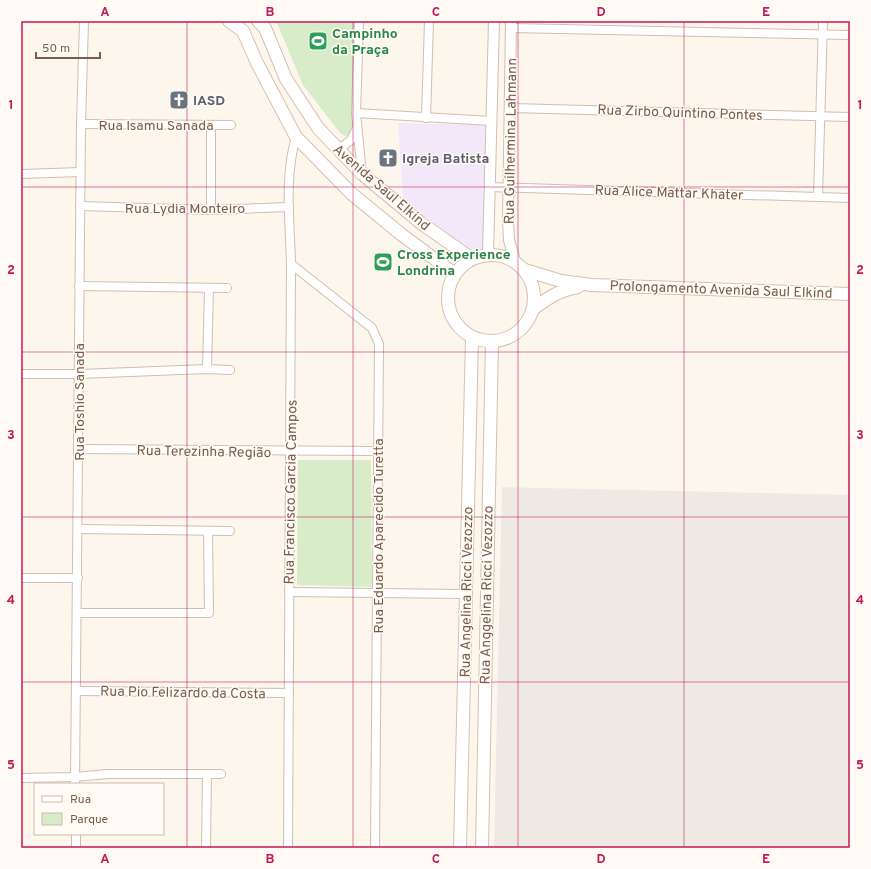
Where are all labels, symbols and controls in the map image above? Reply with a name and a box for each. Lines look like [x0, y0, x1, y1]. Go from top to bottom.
text: A [100, 5, 110, 21]
text: B [266, 5, 275, 21]
text: C [432, 5, 440, 21]
text: D [596, 5, 606, 21]
text: E [762, 5, 770, 21]
place label: Campinho da Praça [332, 26, 398, 59]
sports icon: Campinho da Praça [307, 30, 329, 52]
scale bar [36, 34, 100, 60]
text: 50 m [42, 41, 70, 57]
street label: Rua Guilhermina Lahmann [502, 58, 521, 224]
church icon: IASD [168, 89, 190, 111]
place label: IASD [193, 93, 225, 110]
text: 1 [8, 98, 14, 114]
text: 1 [857, 98, 863, 114]
street label: Rua Zirbo Quintino Pontes [597, 102, 763, 125]
street label: Rua Isamu Sanada [98, 118, 214, 135]
street label: Avenida Saul Elkind [329, 141, 433, 235]
church icon: Igreja Batista [377, 147, 399, 169]
place label: Igreja Batista [402, 151, 489, 168]
street label: Rua Alice Mattar Khater [594, 182, 744, 205]
street label: Rua Lydia Monteiro [125, 201, 245, 218]
place label: Cross Experience Londrina [397, 247, 511, 280]
sports icon: Cross Experience Londrina [372, 251, 394, 273]
text: 2 [7, 263, 15, 279]
text: 2 [856, 263, 864, 279]
street label: Prolongamento Avenida Saul Elkind [609, 278, 833, 303]
street label: Rua Toshio Sanada [72, 343, 89, 461]
street label: Rua Francisco Garcia Campos [281, 399, 302, 585]
text: 3 [7, 428, 15, 444]
text: 3 [856, 428, 864, 444]
street label: Rua Eduardo Aparecido Turetta [371, 438, 388, 634]
street label: Rua Terezinha Região [136, 443, 272, 462]
street label: Rua Anggelina Ricci Vezozzo [477, 505, 498, 684]
street label: Rua Angelina Ricci Vezozzo [458, 506, 477, 678]
text: 4 [7, 593, 15, 609]
text: 4 [856, 593, 864, 609]
street label: Rua Pio Felizardo da Costa [100, 684, 266, 703]
text: 5 [7, 758, 15, 774]
text: 5 [856, 758, 864, 774]
legend [34, 783, 164, 835]
text: Rua [70, 792, 91, 808]
text: Parque [70, 812, 108, 828]
text: A [100, 852, 110, 868]
text: B [266, 852, 275, 868]
text: C [432, 852, 440, 868]
text: D [596, 852, 606, 868]
text: E [762, 852, 770, 868]

